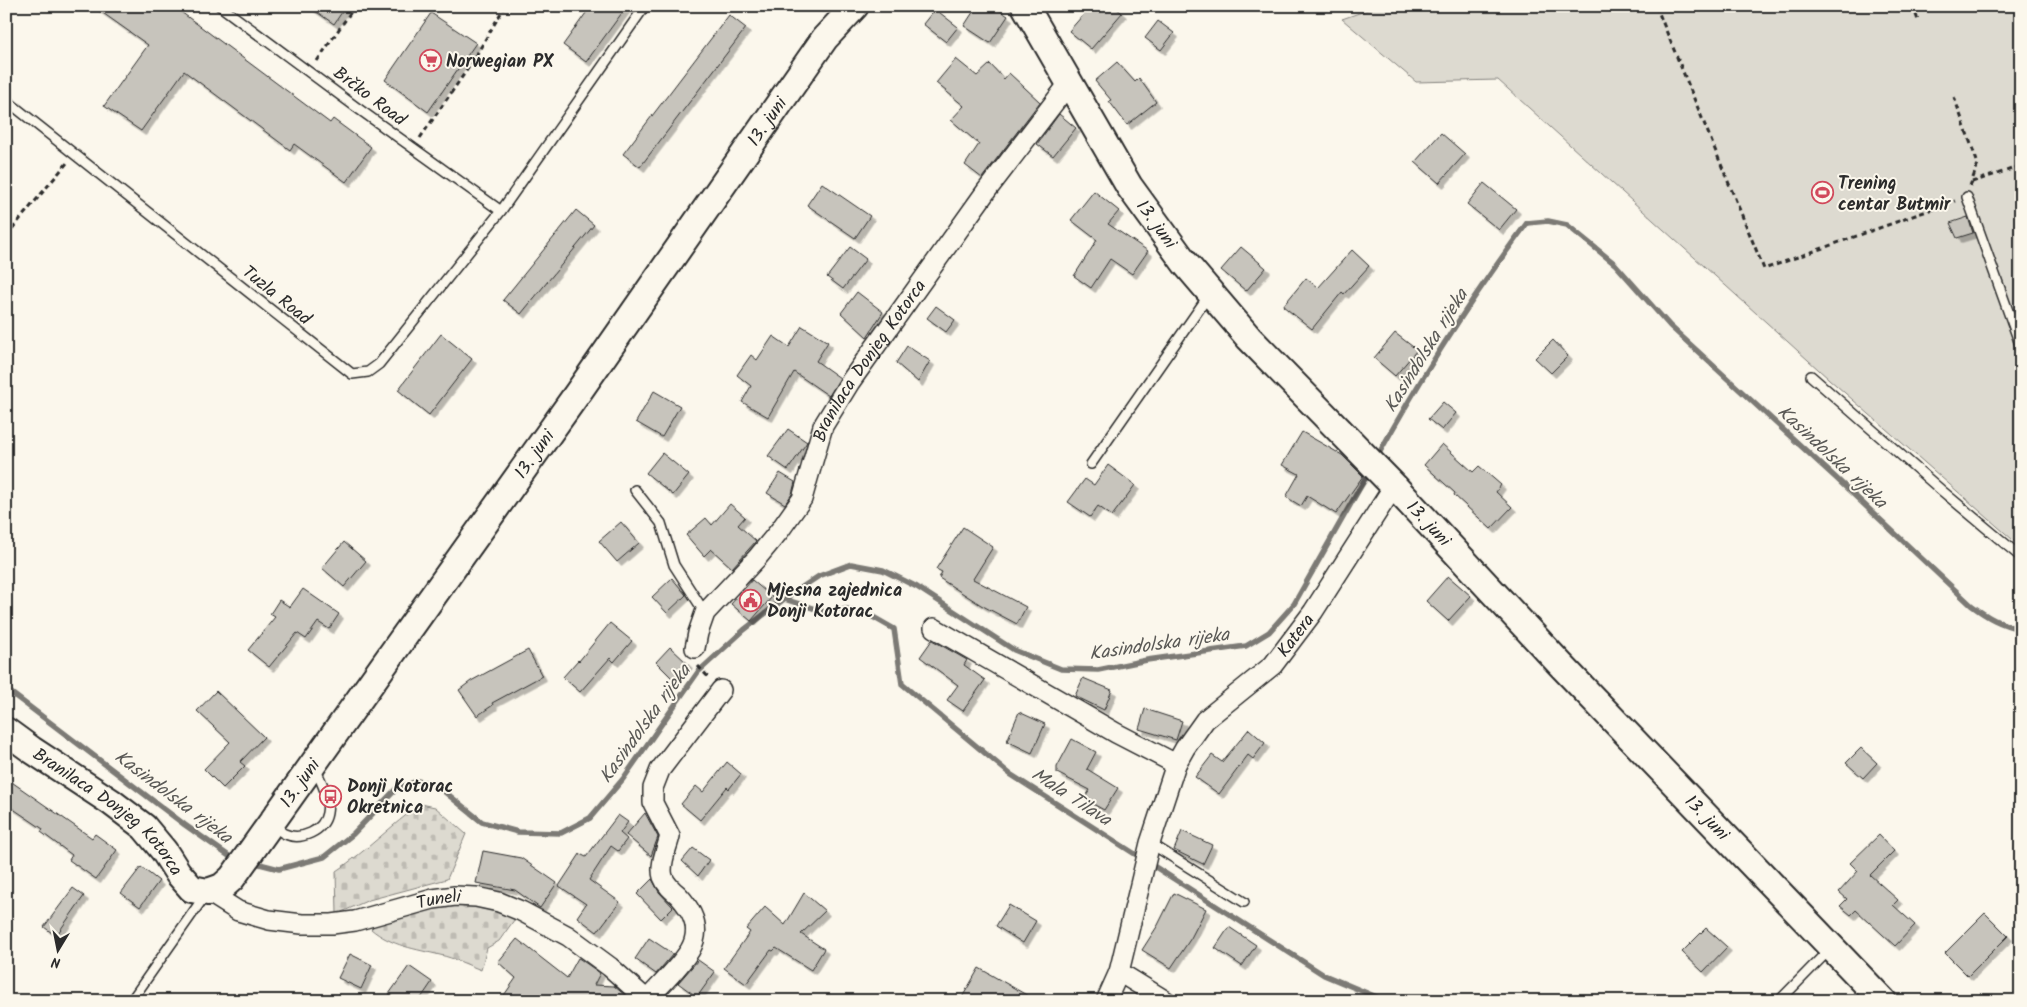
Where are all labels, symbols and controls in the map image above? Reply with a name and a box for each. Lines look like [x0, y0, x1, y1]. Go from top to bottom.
place label: Norwegian PX [446, 48, 555, 77]
supermarket icon: Norwegian PX [418, 49, 442, 73]
street label: Brčko Road [326, 60, 413, 135]
street label: 13. juni [741, 91, 796, 153]
place label: Trening centar Butmir [1838, 170, 1952, 220]
sports icon: Trening centar Butmir [1810, 181, 1834, 205]
street label: 13. juni [1128, 194, 1184, 256]
street label: Tuzla Road [235, 259, 318, 334]
street label: Branilaca Donjeg Kotorca [806, 274, 935, 445]
water label: Kasindolska rijeka [1377, 282, 1477, 419]
water label: Kasindolska rijeka [1770, 398, 1894, 517]
street label: 13. juni [508, 424, 563, 486]
street label: 13. juni [1399, 495, 1457, 555]
place label: Mjesna zajednica Donji Kotorac [767, 577, 902, 627]
public building icon: Mjesna zajednica Donji Kotorac [739, 588, 763, 612]
street label: Katera [1270, 608, 1323, 664]
water label: Kasindolska rijeka [1087, 620, 1232, 670]
water label: Kasindolska rijeka [592, 657, 700, 790]
street label: Branilaca Donjeg Kotorca [26, 741, 189, 882]
water label: Kasindolska rijeka [107, 743, 239, 853]
street label: 13. juni [273, 753, 329, 815]
water label: Mala Tilava [1025, 761, 1118, 835]
place label: Donji Kotorac Okretnica [347, 773, 453, 823]
bus stop icon: Donji Kotorac Okretnica [319, 784, 343, 808]
street label: 13. juni [1677, 789, 1736, 849]
street label: Tuneli [413, 883, 462, 919]
north arrow [32, 924, 82, 974]
text: N [49, 950, 62, 973]

